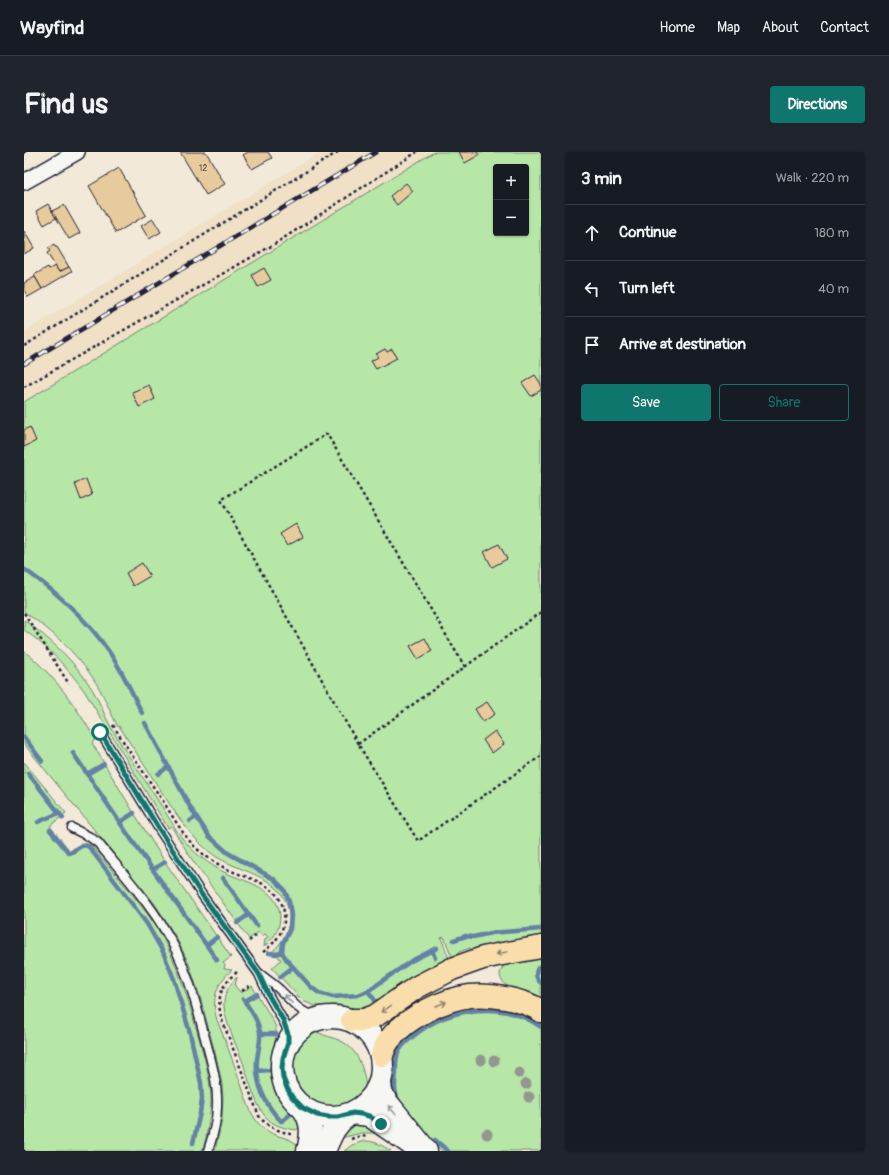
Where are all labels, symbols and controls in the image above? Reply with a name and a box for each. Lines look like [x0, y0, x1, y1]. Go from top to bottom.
text: Wayfind [20, 16, 84, 40]
text: Home [660, 19, 695, 36]
text: Map [717, 19, 740, 36]
text: About [762, 19, 798, 36]
text: Contact [820, 19, 869, 36]
button: Directions [770, 86, 865, 123]
text: Find us [24, 87, 108, 122]
house number: 12 [199, 163, 207, 174]
map controls [493, 164, 529, 236]
button: + [493, 164, 529, 200]
text: 3 min [581, 168, 622, 189]
text: Walk · 220 m [776, 170, 849, 186]
button: − [493, 200, 529, 236]
icon: ahead [581, 222, 603, 244]
text: Continue [619, 223, 677, 242]
text: 180 m [814, 225, 849, 241]
icon: left [581, 278, 603, 300]
text: Turn left [619, 279, 675, 298]
text: 40 m [818, 281, 849, 297]
icon: arrive [581, 334, 603, 356]
text: Arrive at destination [619, 335, 746, 354]
button: Save [581, 384, 711, 421]
button: Share [719, 384, 849, 421]
route start [91, 723, 109, 741]
one-way arrow [496, 950, 509, 958]
one-way arrow [283, 994, 293, 1004]
one-way arrow [435, 1000, 447, 1008]
one-way arrow [381, 1005, 392, 1013]
one-way arrow [388, 1105, 396, 1116]
route end [372, 1115, 390, 1133]

